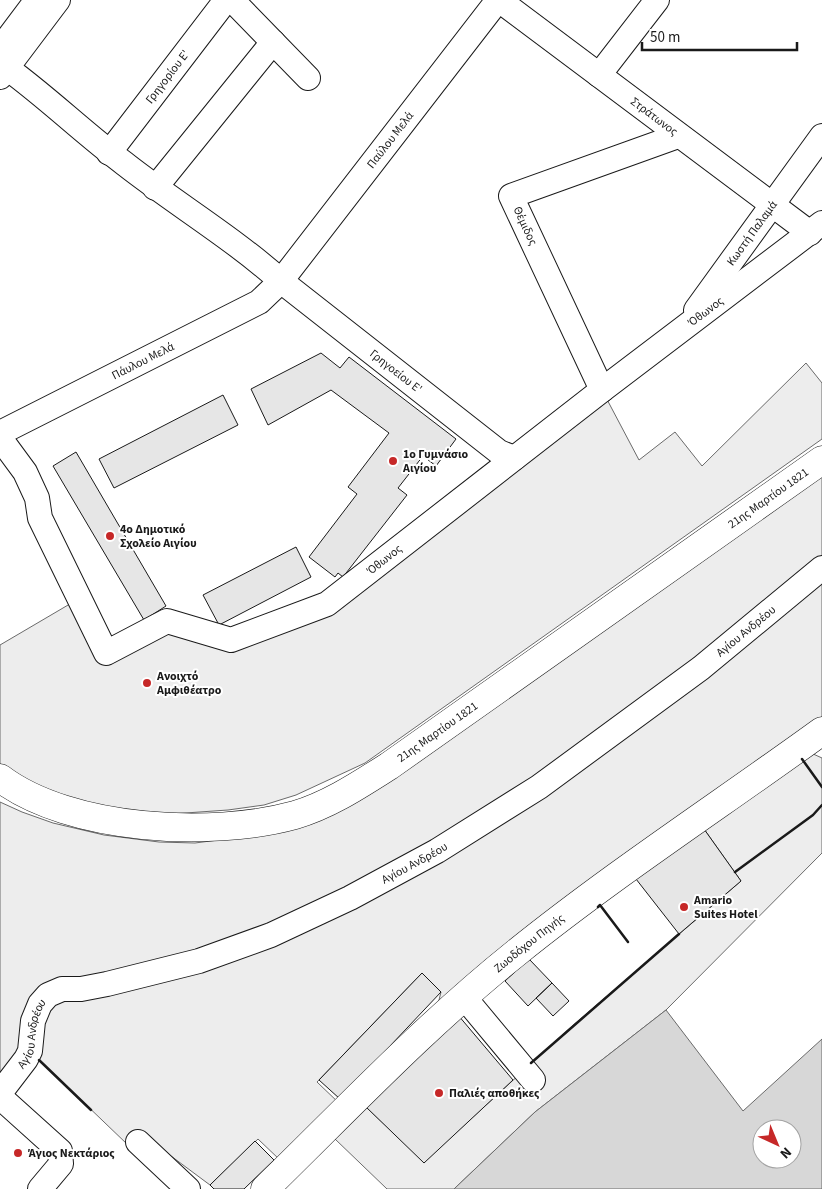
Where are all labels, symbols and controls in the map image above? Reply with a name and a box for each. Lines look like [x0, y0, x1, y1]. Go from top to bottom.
scale bar [642, 20, 797, 52]
text: 50 m [650, 27, 680, 48]
street label: Γρηγορίου Ε' [141, 46, 193, 107]
street label: Στράτωνος [627, 93, 681, 140]
street label: Παύλου Μελά [362, 108, 418, 172]
street label: Κωστή Παλαμά [722, 197, 781, 269]
street label: Θέμιδος [509, 204, 541, 248]
street label: Όθωνος [683, 292, 727, 331]
street label: Πάυλου Μελά [109, 338, 177, 384]
street label: Γρηγοείου Ε' [366, 345, 426, 397]
place label: 1ο Γυμνάσιο Αιγίου [402, 446, 468, 477]
marker: 1ο Γυμνάσιο Αιγίου [387, 455, 399, 467]
street label: 21ης Μαρτίου 1821 [724, 464, 812, 532]
place label: 4ο Δημοτικό Σχολείο Αιγίου [120, 521, 197, 552]
marker: 4ο Δημοτικό Σχολείο Αιγίου [104, 530, 116, 542]
street label: Όθωνος [362, 540, 405, 579]
street label: Αγίου Ανδρέου [712, 601, 779, 661]
place label: Aνοιχτό Aμφιθέατρο [156, 668, 222, 699]
marker: Aνοιχτό Aμφιθέατρο [141, 677, 153, 689]
street label: 21ης Μαρτίου 1821 [394, 697, 481, 766]
street label: Αγίου Ανδρέου [378, 838, 451, 888]
place label: Amario Suites Hotel [693, 892, 758, 923]
marker: Amario Suites Hotel [678, 901, 690, 913]
street label: Ζωοδόχου Πηγής [490, 910, 568, 976]
street label: Αγίου Ανδρέου [13, 994, 50, 1072]
place label: Παλιές αποθήκες [449, 1085, 540, 1102]
marker: Παλιές αποθήκες [433, 1087, 445, 1099]
north arrow [752, 1119, 802, 1169]
text: N [775, 1142, 796, 1163]
place label: Άγιος Νεκτάριος [28, 1145, 115, 1162]
marker: Άγιος Νεκτάριος [12, 1147, 24, 1159]

